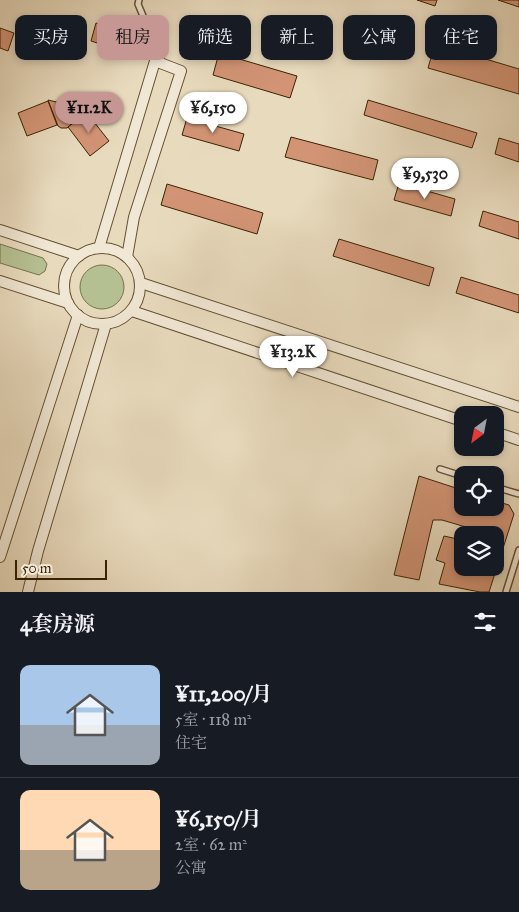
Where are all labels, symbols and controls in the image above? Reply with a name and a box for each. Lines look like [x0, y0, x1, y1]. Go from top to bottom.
chip: 买房 [15, 15, 87, 60]
chip: 租房 [97, 15, 169, 60]
chip: 筛选 [179, 15, 251, 60]
chip: 新上 [261, 15, 333, 60]
chip: 公寓 [343, 15, 415, 60]
chip: 住宅 [425, 15, 497, 60]
pin: ¥11.2K [48, 92, 130, 134]
pin: ¥6,150 [172, 92, 254, 134]
text: ¥11.2K [66, 98, 112, 117]
text: ¥6,150 [190, 98, 236, 117]
pin: ¥9,530 [384, 158, 466, 200]
text: ¥9,530 [402, 164, 448, 183]
pin: ¥13.2K [252, 336, 334, 378]
text: ¥13.2K [270, 342, 316, 361]
north arrow [454, 406, 504, 456]
map controls [454, 406, 504, 576]
button: locate [454, 466, 504, 516]
button: layers [454, 526, 504, 576]
scale bar [15, 557, 108, 580]
text: 50 m [22, 560, 51, 577]
icon: filters [471, 608, 499, 636]
text: 4套房源 [20, 611, 95, 637]
text: ¥11,200/月 [175, 681, 272, 707]
icon: home [60, 685, 120, 745]
text: 5室 · 118 m² [175, 710, 252, 729]
text: 住宅 [175, 733, 207, 752]
text: ¥6,150/月 [175, 806, 262, 832]
icon: home [60, 810, 120, 870]
text: 2室 · 62 m² [175, 835, 247, 854]
text: 公寓 [175, 858, 207, 877]

